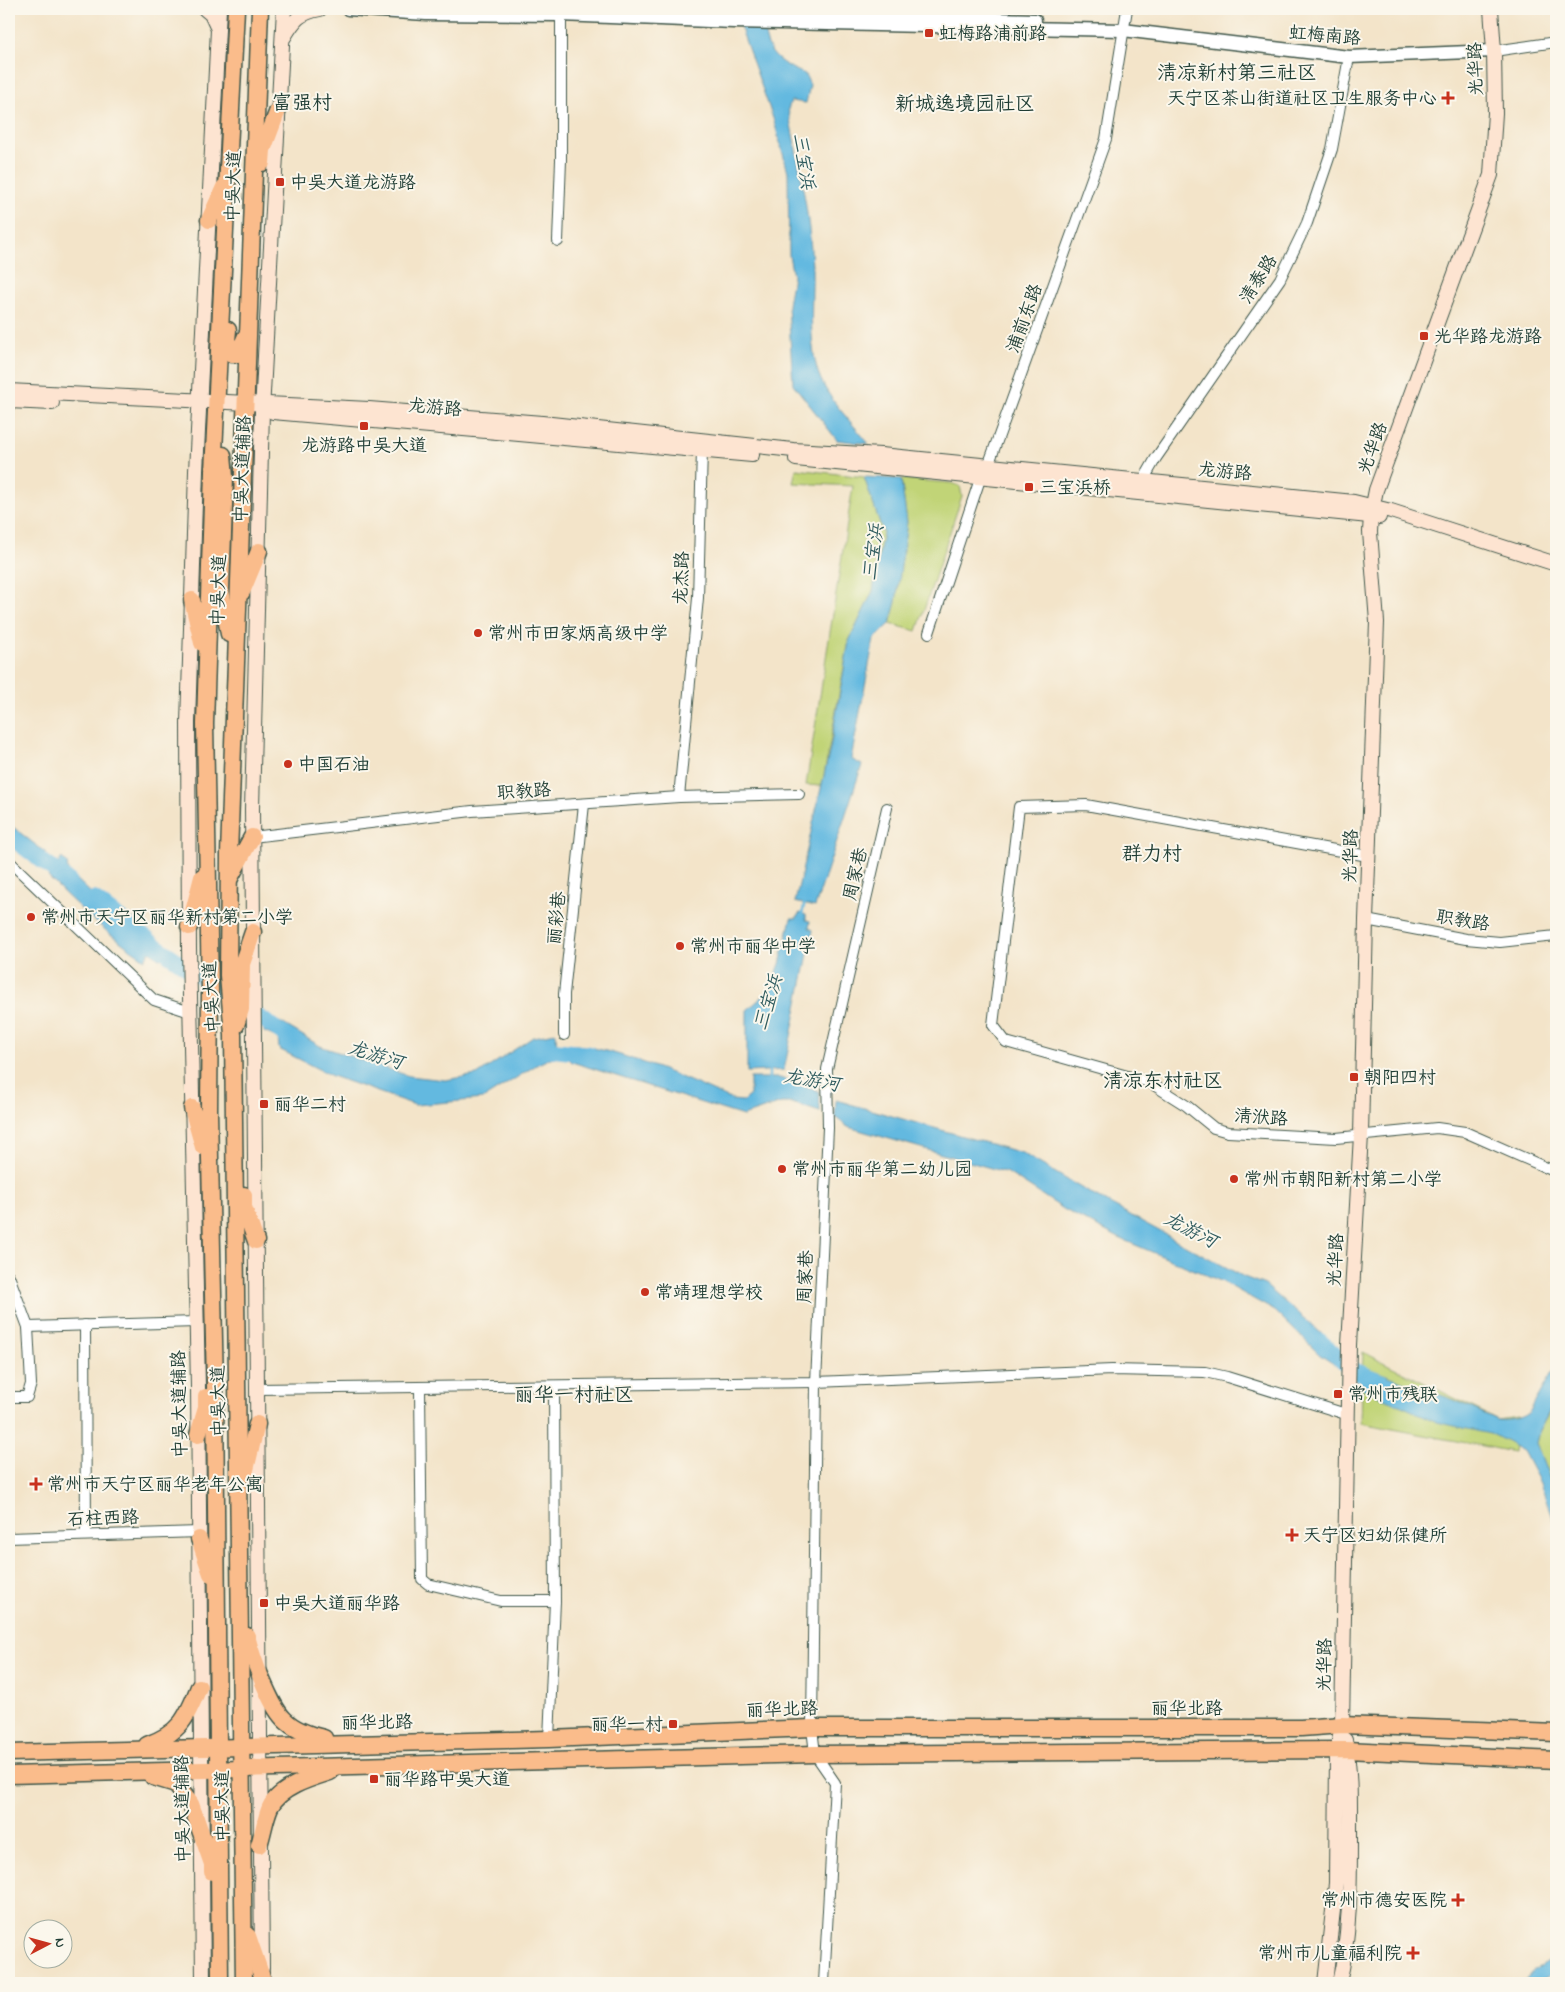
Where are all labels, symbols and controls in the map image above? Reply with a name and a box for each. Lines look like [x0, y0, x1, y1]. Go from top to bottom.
street label: 虹梅南路 [1288, 21, 1362, 53]
place label: 虹梅路浦前路 [939, 22, 1047, 48]
marker: 虹梅路浦前路 [923, 27, 935, 39]
street label: 光华路 [1463, 41, 1491, 96]
district label: 清凉新村第三社区 [1157, 60, 1317, 89]
place label: 天宁区茶山街道社区卫生服务中心 [1167, 87, 1437, 113]
district label: 富强村 [272, 90, 332, 119]
district label: 新城逸境园社区 [895, 91, 1035, 120]
marker: 天宁区茶山街道社区卫生服务中心 [1441, 91, 1455, 105]
water label: 三宝浜 [785, 131, 820, 193]
street label: 中吴大道 [221, 150, 249, 223]
place label: 中吴大道龙游路 [290, 171, 416, 197]
marker: 中吴大道龙游路 [274, 176, 286, 188]
street label: 清泰路 [1234, 250, 1285, 310]
street label: 浦前东路 [1001, 280, 1050, 357]
place label: 光华路龙游路 [1434, 325, 1542, 351]
marker: 光华路龙游路 [1418, 330, 1430, 342]
street label: 龙游路 [407, 394, 463, 424]
street label: 中吴大道辅路 [229, 415, 259, 523]
street label: 光华路 [1352, 419, 1395, 479]
marker: 龙游路中吴大道 [358, 420, 370, 432]
place label: 龙游路中吴大道 [301, 434, 427, 460]
street label: 龙游路 [1197, 458, 1253, 488]
place label: 三宝浜桥 [1039, 476, 1111, 502]
marker: 三宝浜桥 [1023, 481, 1035, 493]
water label: 三宝浜 [857, 521, 892, 582]
street label: 龙杰路 [669, 551, 697, 606]
street label: 中吴大道 [206, 554, 234, 627]
place label: 常州市田家炳高级中学 [488, 622, 668, 648]
marker: 常州市田家炳高级中学 [472, 627, 484, 639]
place label: 中国石油 [298, 753, 370, 779]
marker: 中国石油 [282, 758, 294, 770]
street label: 职教路 [496, 778, 552, 808]
street label: 光华路 [1338, 829, 1366, 884]
district label: 群力村 [1122, 841, 1182, 870]
street label: 周家巷 [838, 845, 876, 904]
street label: 丽彩巷 [542, 890, 574, 946]
street label: 职教路 [1434, 905, 1491, 939]
place label: 常州市天宁区丽华新村第二小学 [41, 906, 293, 932]
marker: 常州市天宁区丽华新村第二小学 [25, 911, 37, 923]
place label: 常州市丽华中学 [690, 935, 816, 961]
marker: 常州市丽华中学 [674, 940, 686, 952]
street label: 中吴大道 [198, 960, 228, 1034]
water label: 三宝浜 [748, 971, 791, 1034]
water label: 龙游河 [344, 1035, 409, 1079]
water label: 龙游河 [781, 1063, 845, 1100]
place label: 朝阳四村 [1364, 1066, 1436, 1092]
district label: 清凉东村社区 [1103, 1068, 1223, 1097]
marker: 朝阳四村 [1348, 1071, 1360, 1083]
place label: 丽华二村 [274, 1093, 346, 1119]
marker: 丽华二村 [258, 1098, 270, 1110]
street label: 清洑路 [1233, 1104, 1289, 1134]
place label: 常州市丽华第二幼儿园 [792, 1158, 972, 1184]
marker: 常州市丽华第二幼儿园 [776, 1163, 788, 1175]
place label: 常州市朝阳新村第二小学 [1244, 1168, 1442, 1194]
marker: 常州市朝阳新村第二小学 [1228, 1173, 1240, 1185]
water label: 龙游河 [1158, 1206, 1224, 1258]
street label: 光华路 [1323, 1232, 1351, 1288]
street label: 周家巷 [793, 1250, 821, 1305]
place label: 常靖理想学校 [655, 1281, 763, 1307]
marker: 常靖理想学校 [639, 1286, 651, 1298]
street label: 中吴大道辅路 [167, 1350, 195, 1458]
street label: 中吴大道 [206, 1365, 234, 1437]
district label: 丽华一村社区 [514, 1382, 634, 1411]
place label: 常州市残联 [1348, 1383, 1438, 1409]
marker: 常州市残联 [1332, 1388, 1344, 1400]
place label: 常州市天宁区丽华老年公寓 [47, 1473, 263, 1499]
marker: 常州市天宁区丽华老年公寓 [29, 1477, 43, 1491]
street label: 石柱西路 [67, 1506, 140, 1534]
place label: 天宁区妇幼保健所 [1303, 1524, 1447, 1550]
marker: 天宁区妇幼保健所 [1285, 1528, 1299, 1542]
place label: 中吴大道丽华路 [274, 1592, 400, 1618]
marker: 中吴大道丽华路 [258, 1597, 270, 1609]
street label: 光华路 [1313, 1638, 1339, 1692]
street label: 丽华北路 [746, 1697, 819, 1725]
street label: 丽华北路 [1151, 1697, 1223, 1723]
street label: 丽华北路 [341, 1710, 413, 1738]
place label: 丽华一村 [591, 1713, 663, 1739]
marker: 丽华一村 [667, 1718, 679, 1730]
street label: 中吴大道辅路 [170, 1755, 198, 1863]
place label: 丽华路中吴大道 [384, 1768, 510, 1794]
street label: 中吴大道 [211, 1770, 237, 1842]
marker: 丽华路中吴大道 [368, 1773, 380, 1785]
place label: 常州市德安医院 [1321, 1889, 1447, 1915]
marker: 常州市德安医院 [1451, 1893, 1465, 1907]
north arrow [22, 1920, 72, 1970]
text: N [49, 1937, 70, 1949]
place label: 常州市儿童福利院 [1258, 1942, 1402, 1968]
marker: 常州市儿童福利院 [1406, 1946, 1420, 1960]

